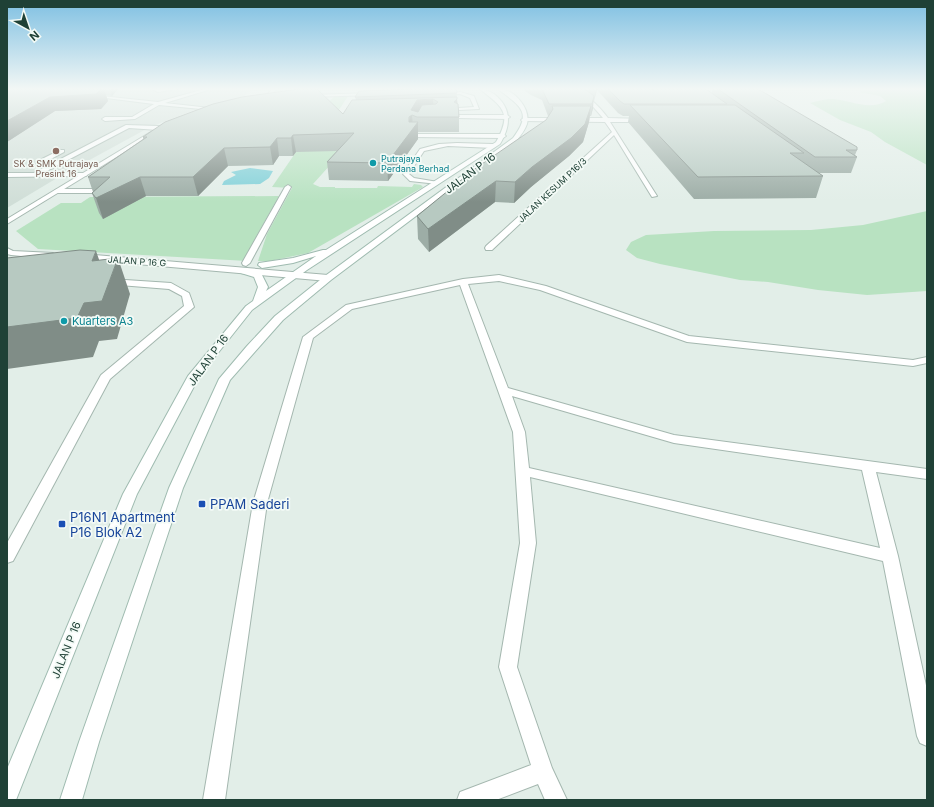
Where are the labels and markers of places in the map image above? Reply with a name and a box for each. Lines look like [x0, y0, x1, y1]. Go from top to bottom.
marker: SK & SMK Putrajaya Presint 16 [51, 146, 61, 156]
place label: Putrajaya Perdana Berhad [381, 153, 449, 174]
place label: SK & SMK Putrajaya Presint 16 [14, 158, 98, 179]
marker: Putrajaya Perdana Berhad [368, 158, 378, 168]
place label: Kuarters A3 [72, 314, 134, 328]
marker: Kuarters A3 [59, 316, 69, 326]
place label: PPAM Saderi [210, 496, 289, 512]
marker: PPAM Saderi [197, 499, 207, 509]
place label: P16N1 Apartment P16 Blok A2 [70, 509, 175, 540]
marker: P16N1 Apartment P16 Blok A2 [57, 519, 67, 529]

